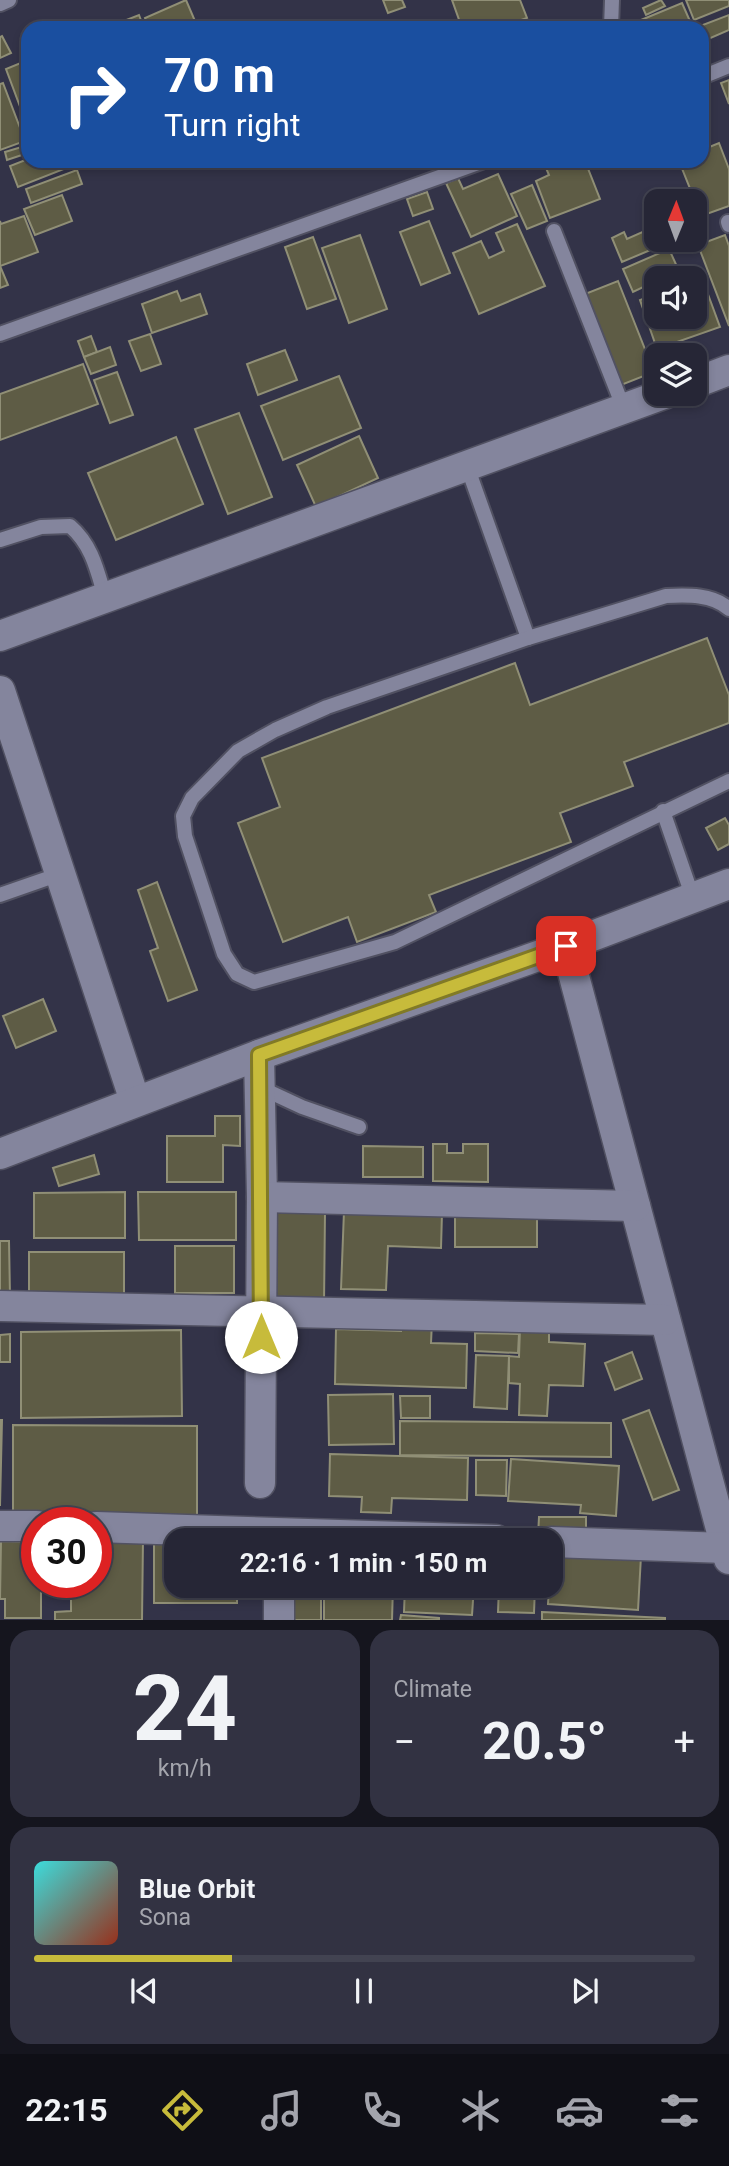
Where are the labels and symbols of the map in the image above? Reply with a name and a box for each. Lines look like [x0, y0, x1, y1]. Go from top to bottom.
north arrow [644, 189, 707, 252]
pin [536, 916, 596, 976]
position arrow [224, 1300, 298, 1374]
speed limit sign: 30 [21, 1507, 112, 1598]

